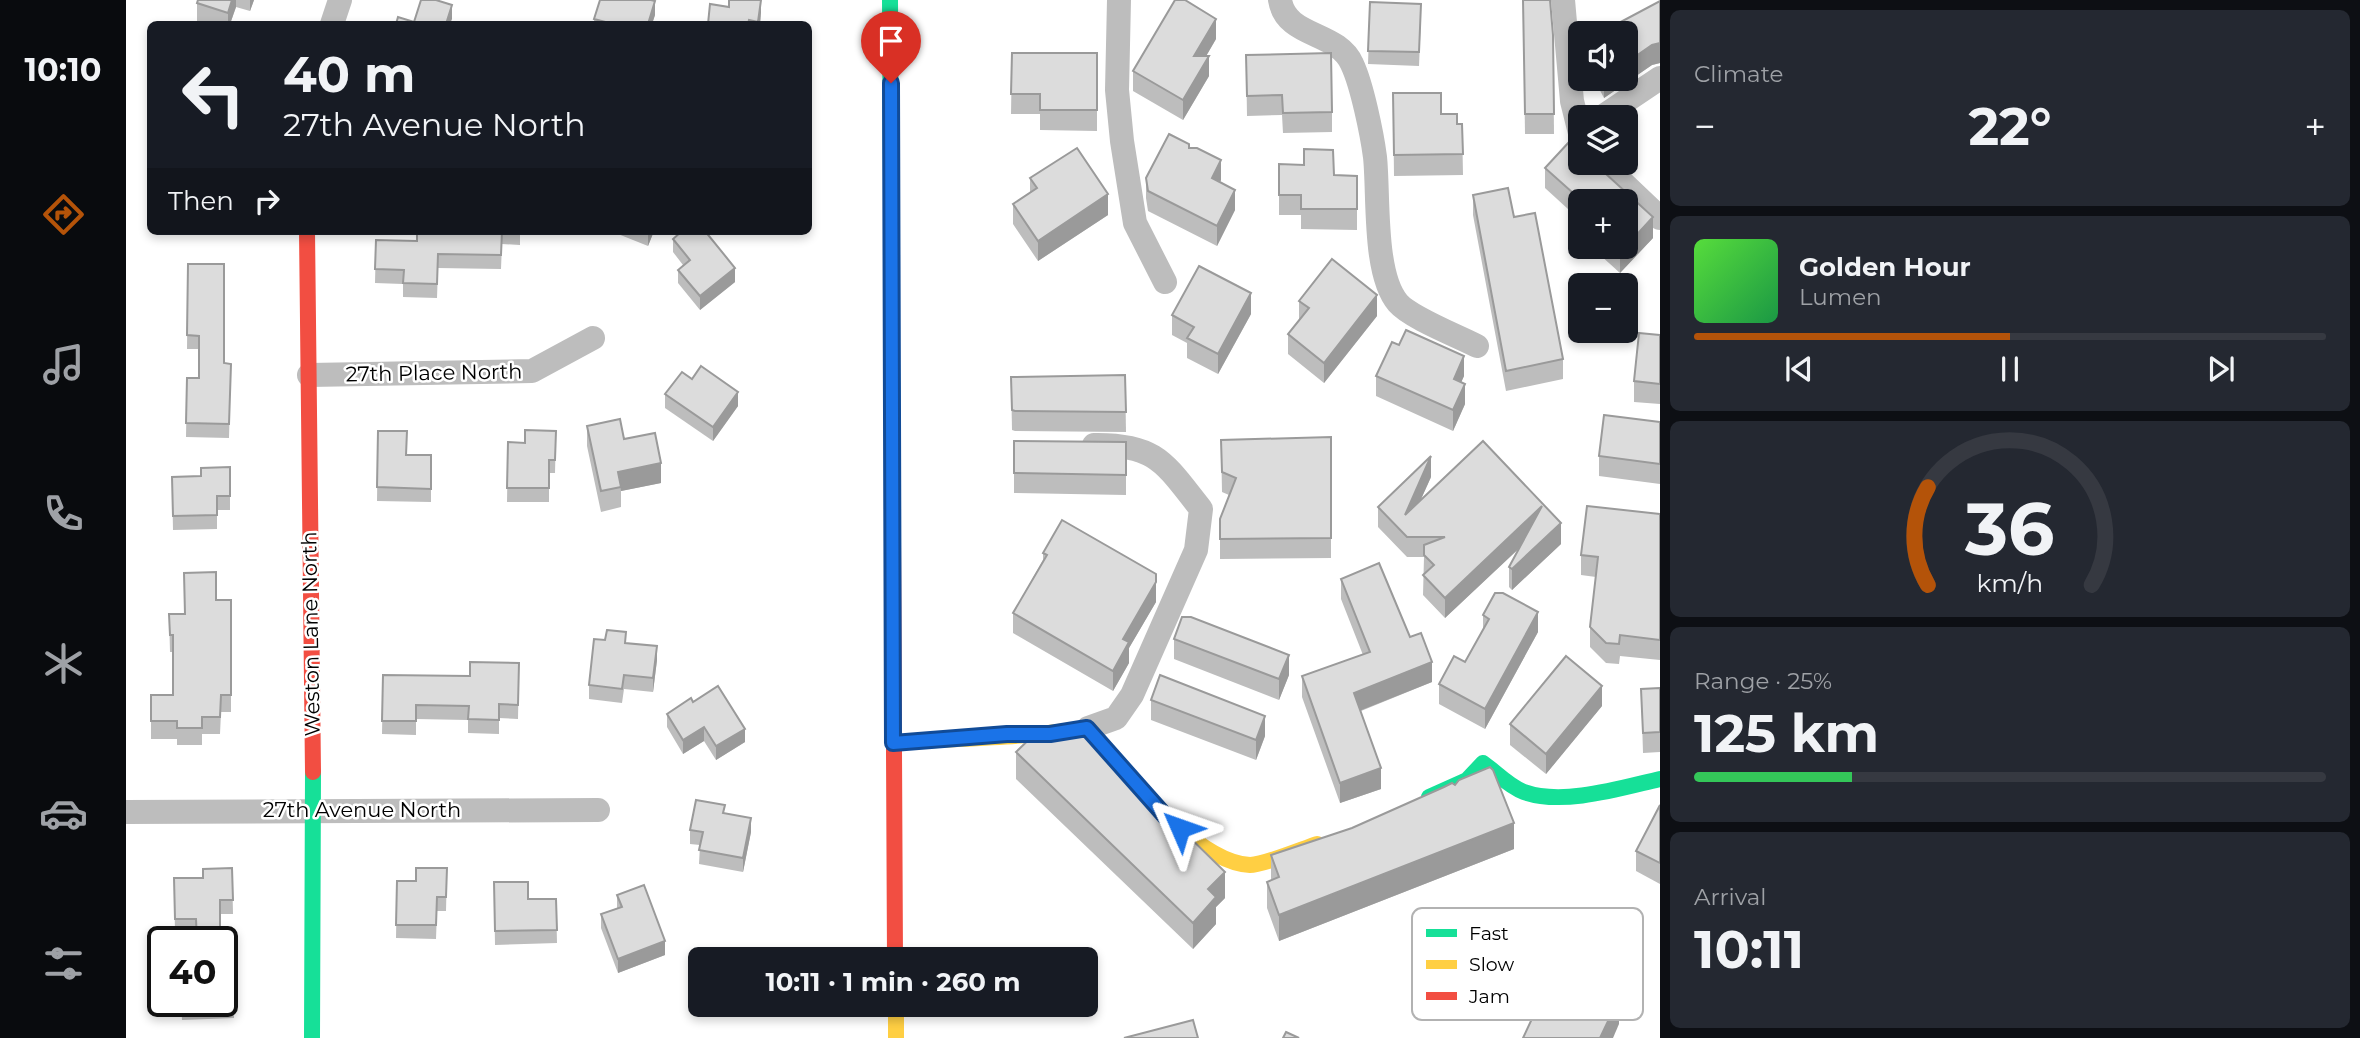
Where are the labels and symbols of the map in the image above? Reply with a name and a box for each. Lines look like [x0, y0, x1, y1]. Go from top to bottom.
pin [861, 11, 921, 83]
street label: 27th Place North [345, 358, 523, 387]
street label: Weston Lane North [296, 531, 325, 737]
position arrow [1143, 791, 1217, 865]
street label: 27th Avenue North [263, 797, 461, 822]
legend [1412, 908, 1643, 1020]
text: Fast [1469, 922, 1509, 945]
speed limit sign: 40 [147, 926, 238, 1017]
text: Slow [1469, 953, 1514, 976]
text: Jam [1468, 985, 1510, 1008]

